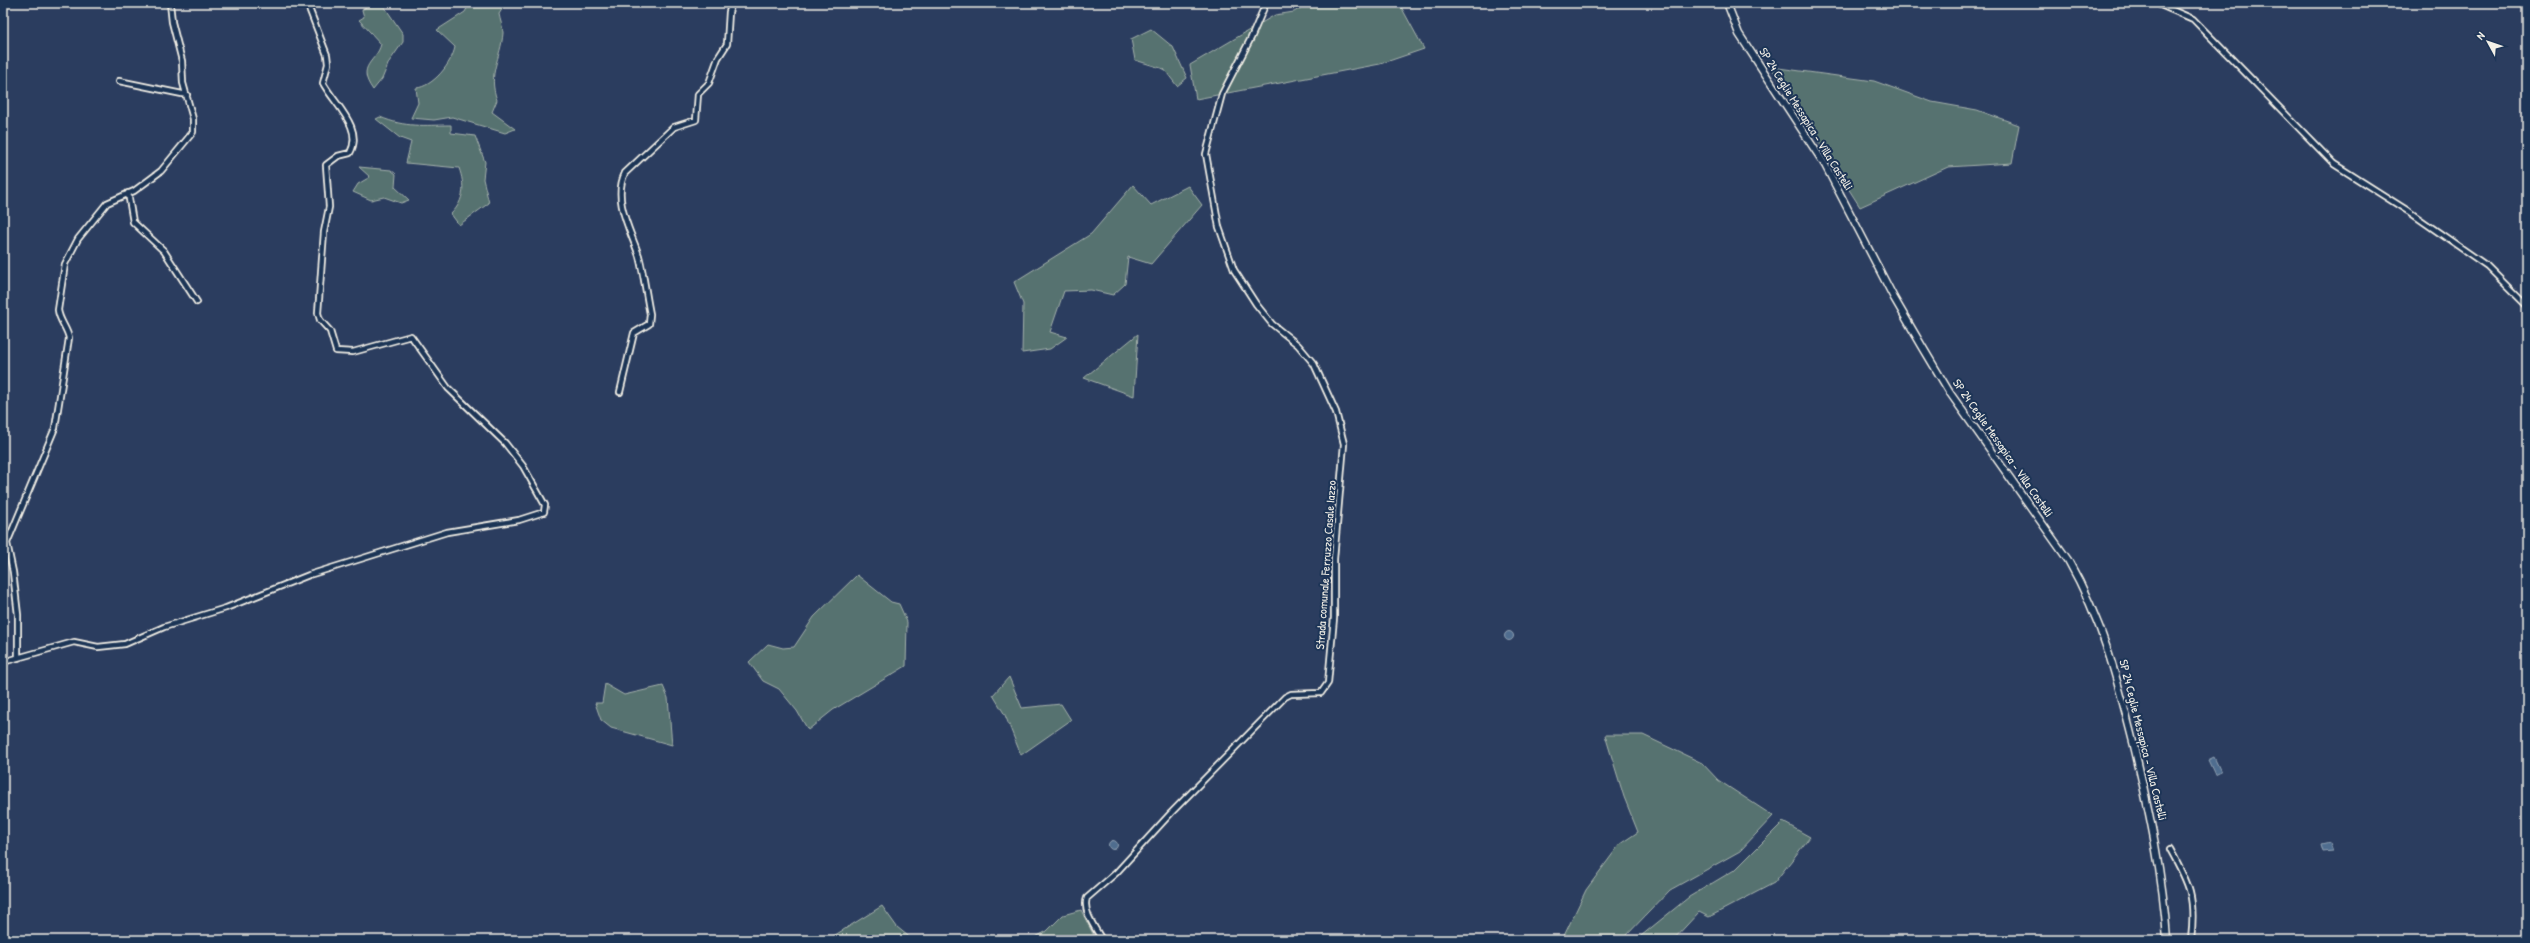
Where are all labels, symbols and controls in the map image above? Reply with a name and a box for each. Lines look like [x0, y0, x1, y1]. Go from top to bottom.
north arrow [2468, 22, 2508, 62]
text: N [2473, 29, 2488, 42]
street label: SP 24 Ceglie Messapica - Villa Castelli [1755, 44, 1857, 193]
street label: SP 24 Ceglie Messapica - Villa Castelli [1949, 375, 2058, 520]
street label: Strada comunale Ferruzzo Casale Iazzo [1311, 480, 1340, 650]
street label: SP 24 Ceglie Messapica - Villa Castelli [2115, 658, 2172, 822]

